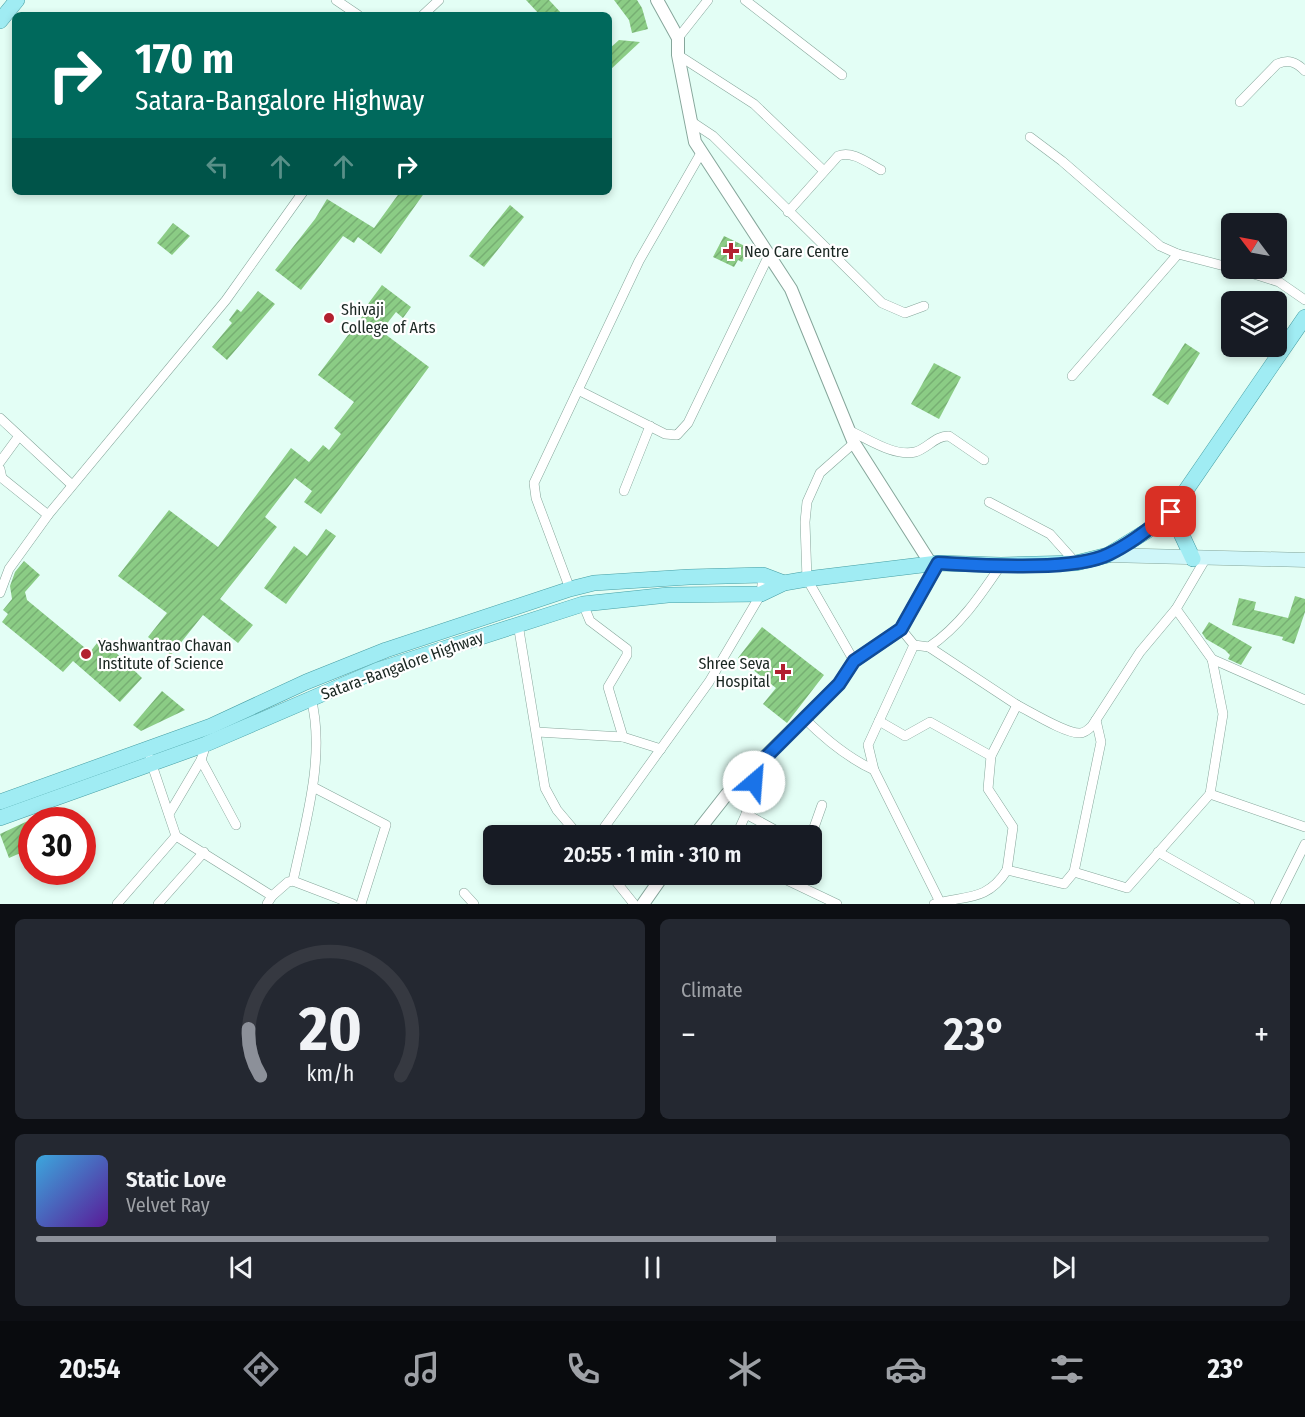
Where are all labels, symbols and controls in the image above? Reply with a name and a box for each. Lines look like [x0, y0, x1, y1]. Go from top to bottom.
text: 170 m [135, 34, 234, 84]
icon: right [36, 36, 114, 114]
text: Satara-Bangalore Highway [135, 85, 424, 117]
icon: left [201, 150, 234, 183]
icon: ahead [264, 150, 297, 183]
icon: ahead [327, 150, 360, 183]
icon: right [390, 150, 423, 183]
north arrow [1221, 213, 1287, 279]
map controls [1221, 213, 1287, 357]
marker: Neo Care Centre [722, 242, 740, 260]
place label: Neo Care Centre [744, 242, 849, 261]
button: layers [1221, 291, 1287, 357]
place label: Shivaji College of Arts [341, 300, 436, 337]
marker: Shivaji College of Arts [322, 311, 336, 325]
pin [1145, 486, 1196, 537]
icon: arrive [1154, 495, 1187, 528]
street label: Satara-Bangalore Highway [318, 627, 487, 704]
place label: Yashwantrao Chavan Institute of Science [98, 636, 232, 673]
marker: Yashwantrao Chavan Institute of Science [79, 647, 93, 661]
place label: Shree Seva Hospital [698, 654, 770, 691]
marker: Shree Seva Hospital [774, 663, 792, 681]
position arrow [722, 750, 786, 814]
speed limit sign: 30 [18, 807, 96, 885]
text: 20:55 · 1 min · 310 m [564, 841, 741, 868]
text: Climate [681, 978, 743, 1002]
text: 20 [298, 992, 361, 1067]
text: 23° [944, 1008, 1006, 1062]
text: − [681, 1015, 696, 1055]
text: + [1254, 1015, 1269, 1055]
text: km/h [306, 1061, 354, 1087]
text: Static Love [126, 1166, 226, 1193]
text: Velvet Ray [126, 1193, 210, 1217]
icon: previous [225, 1251, 258, 1284]
icon: pause [636, 1251, 669, 1284]
icon: next [1047, 1251, 1080, 1284]
icon: directions [240, 1348, 282, 1390]
icon: music [401, 1348, 443, 1390]
icon: phone [562, 1348, 604, 1390]
icon: climate [724, 1348, 766, 1390]
icon: car [885, 1348, 927, 1390]
icon: filters [1046, 1348, 1088, 1390]
text: 20:54 [60, 1353, 120, 1385]
text: 23° [1207, 1353, 1245, 1385]

